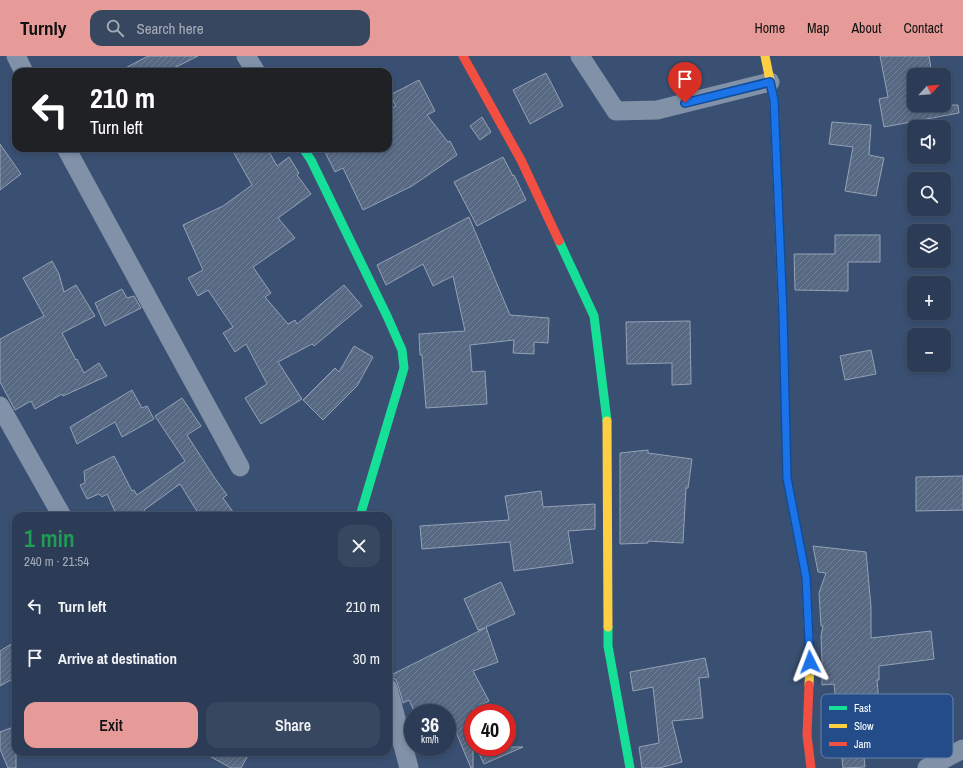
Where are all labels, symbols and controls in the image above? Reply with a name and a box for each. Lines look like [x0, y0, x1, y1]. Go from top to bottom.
search box [90, 10, 370, 46]
text: Turnly [20, 15, 66, 41]
icon: search [104, 17, 126, 39]
text: Search here [136, 18, 204, 39]
text: Home [754, 19, 785, 37]
text: Map [807, 19, 829, 37]
text: About [851, 19, 881, 37]
text: Contact [903, 19, 943, 37]
pin [668, 62, 702, 103]
icon: arrive [674, 68, 696, 90]
north arrow [907, 68, 951, 112]
map controls [907, 68, 951, 372]
text: 210 m [90, 79, 155, 117]
icon: left [24, 84, 76, 136]
text: Turn left [90, 115, 143, 140]
button: sound [907, 120, 951, 164]
button: search [907, 172, 951, 216]
button: layers [907, 224, 951, 268]
button: + [907, 276, 951, 320]
button: − [907, 328, 951, 372]
text: 1 min [24, 522, 75, 554]
button: close [338, 525, 380, 567]
text: 240 m · 21:54 [24, 553, 89, 570]
icon: left [24, 595, 46, 617]
text: Turn left [58, 596, 106, 617]
text: 210 m [346, 596, 380, 617]
position arrow [789, 641, 831, 683]
icon: arrive [24, 647, 46, 669]
text: Arrive at destination [58, 648, 177, 669]
text: 30 m [353, 648, 380, 669]
legend [821, 694, 953, 758]
text: Fast [854, 701, 872, 715]
button: Exit [24, 702, 198, 748]
button: Share [206, 702, 380, 748]
speed limit sign: 40 [464, 704, 516, 756]
text: 36 [421, 711, 439, 738]
text: Slow [854, 719, 874, 733]
text: km/h [421, 733, 439, 746]
text: Jam [854, 737, 871, 751]

